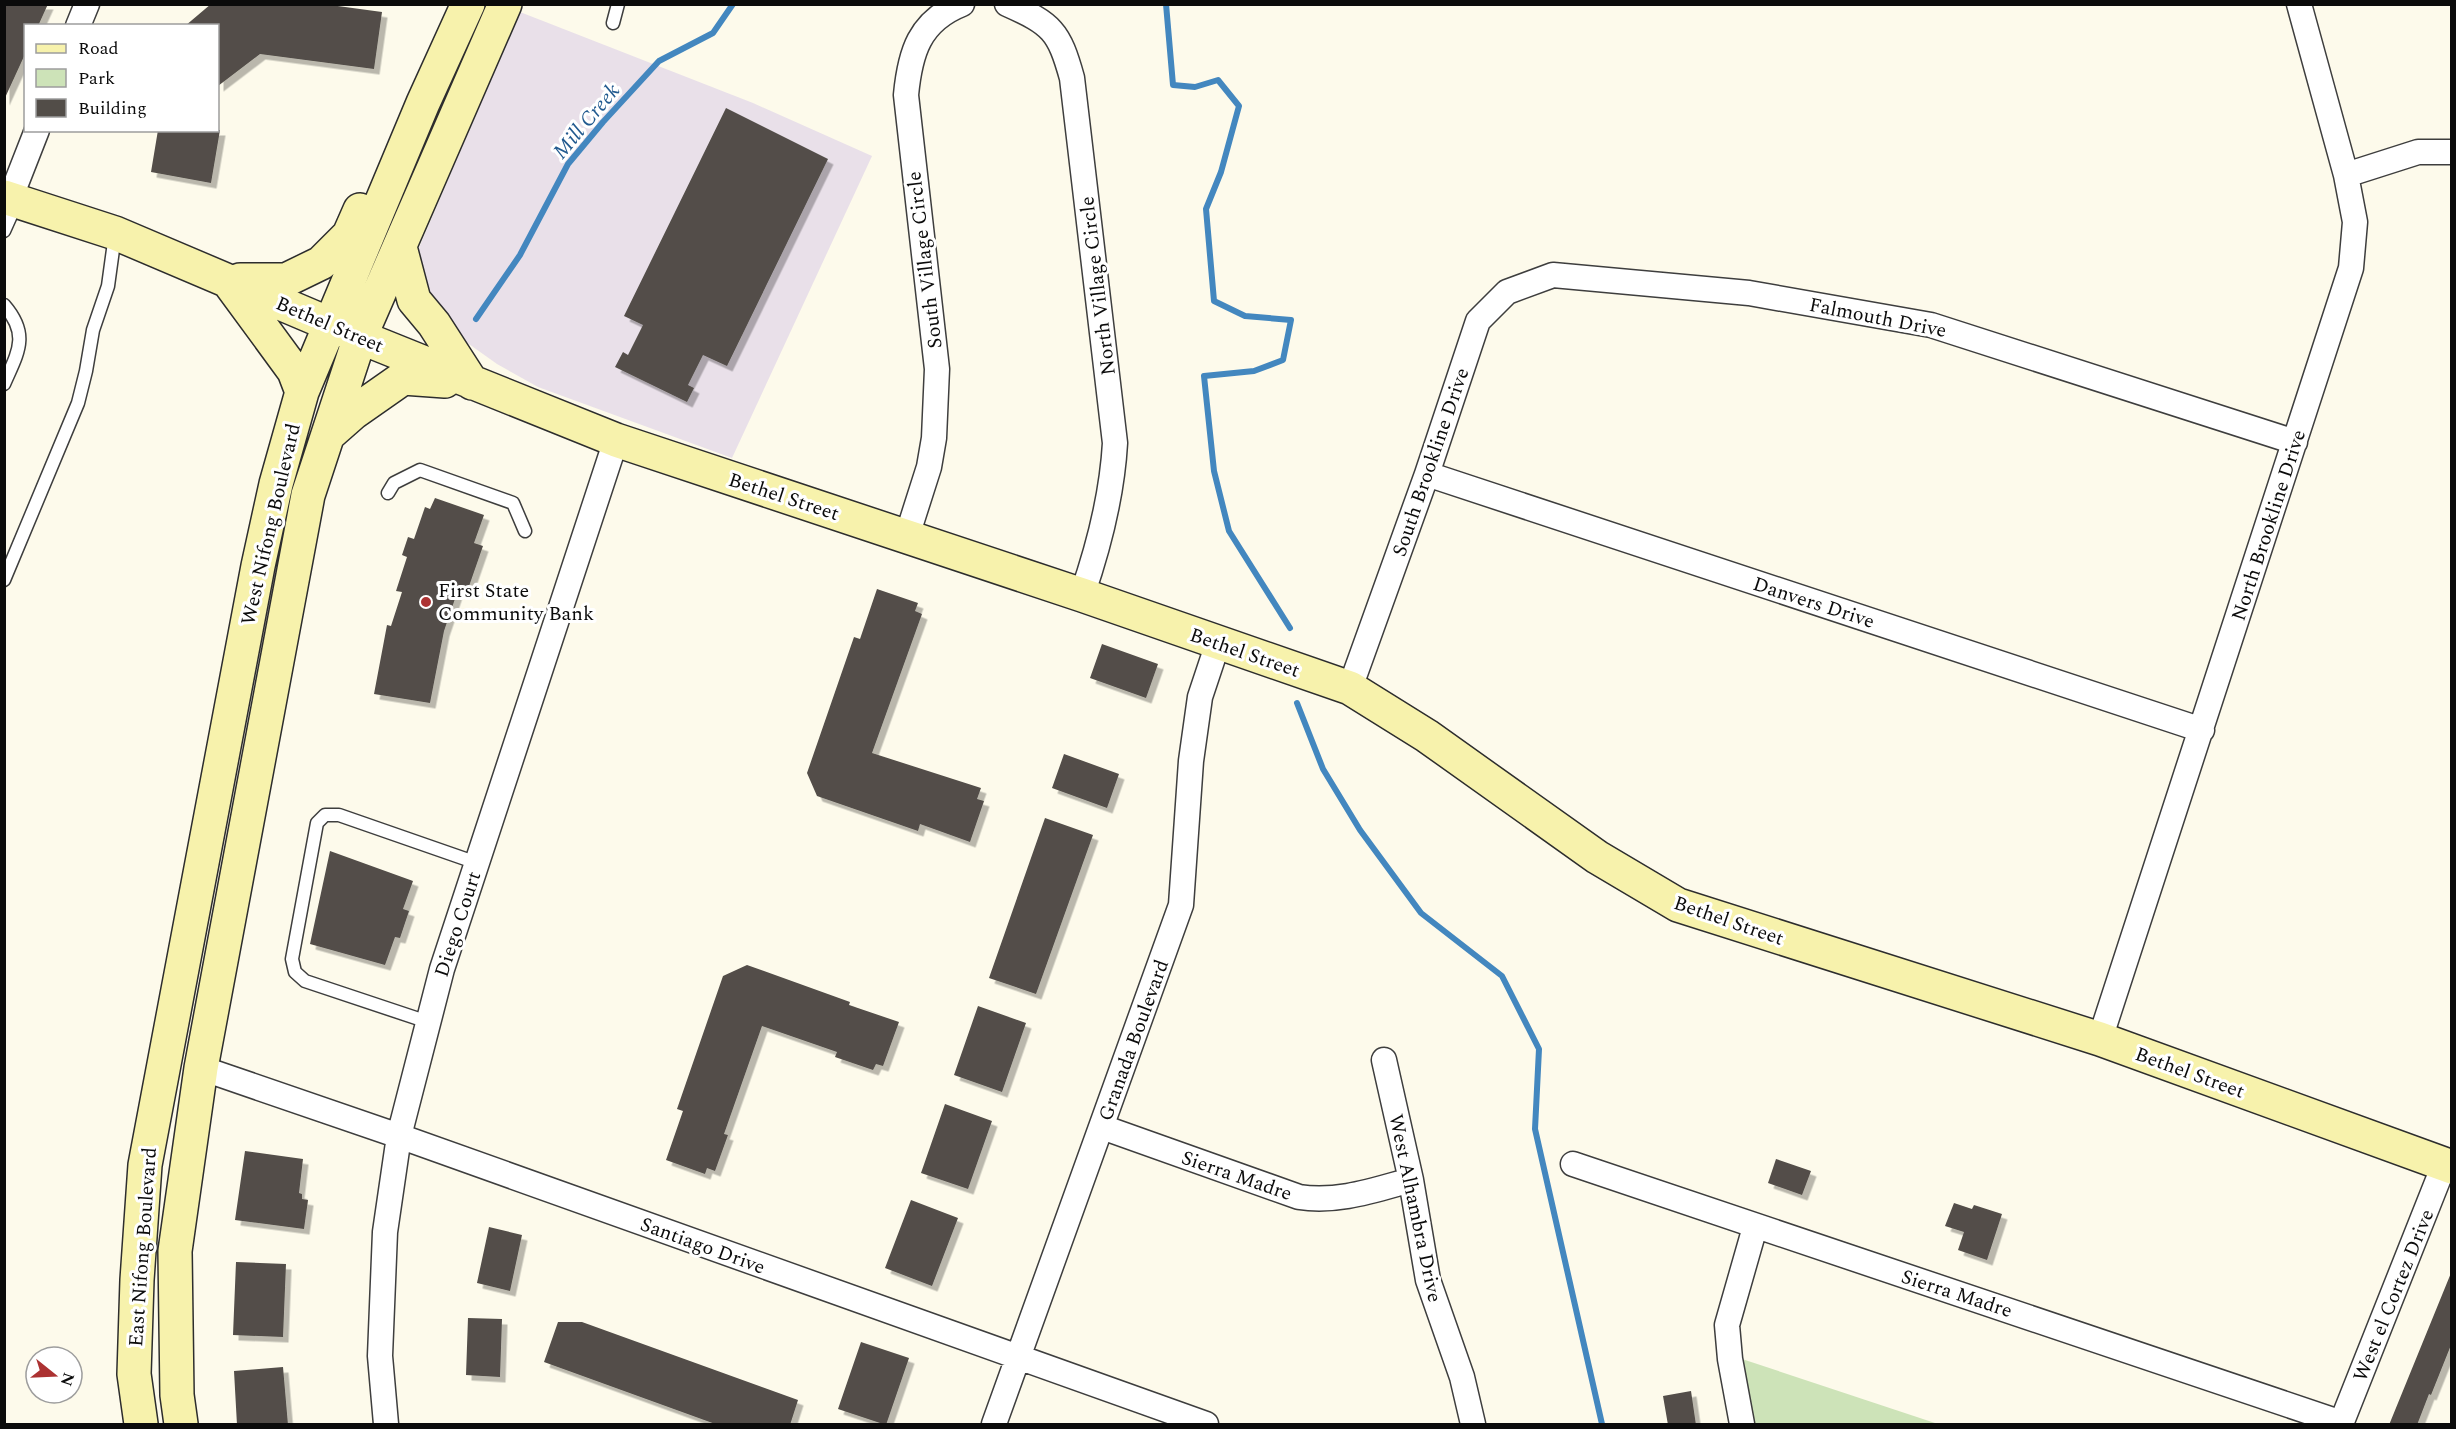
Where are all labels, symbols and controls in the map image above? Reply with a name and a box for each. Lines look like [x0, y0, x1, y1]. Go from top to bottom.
legend [24, 24, 219, 132]
text: Road [78, 35, 119, 62]
text: Park [78, 65, 115, 92]
water label: Mill Creek [545, 77, 628, 167]
text: Building [78, 95, 147, 122]
street label: South Village Circle [899, 169, 951, 350]
street label: North Village Circle [1072, 195, 1124, 377]
street label: Bethel Street [271, 289, 388, 361]
street label: Falmouth Drive [1807, 290, 1949, 346]
street label: South Brookline Drive [1385, 364, 1477, 561]
street label: West Nifong Boulevard [233, 420, 309, 628]
street label: North Brookline Drive [2224, 426, 2314, 625]
street label: Bethel Street [724, 465, 843, 529]
street label: Danvers Drive [1749, 569, 1879, 637]
place label: First State Community Bank [438, 576, 594, 629]
marker: First State Community Bank [419, 595, 433, 609]
street label: Bethel Street [1186, 620, 1304, 686]
street label: Diego Court [427, 868, 489, 981]
street label: Bethel Street [1670, 888, 1788, 954]
street label: Granada Boulevard [1091, 955, 1177, 1125]
street label: Bethel Street [2131, 1039, 2249, 1107]
street label: West Alhambra Drive [1380, 1111, 1450, 1305]
street label: Sierra Madre [1177, 1143, 1296, 1209]
street label: East Nifong Boulevard [121, 1146, 165, 1348]
street label: West el Cortez Drive [2346, 1205, 2442, 1386]
street label: Santiago Drive [636, 1209, 769, 1282]
street label: Sierra Madre [1897, 1262, 2016, 1326]
north arrow [24, 1345, 84, 1405]
text: N [54, 1369, 81, 1389]

